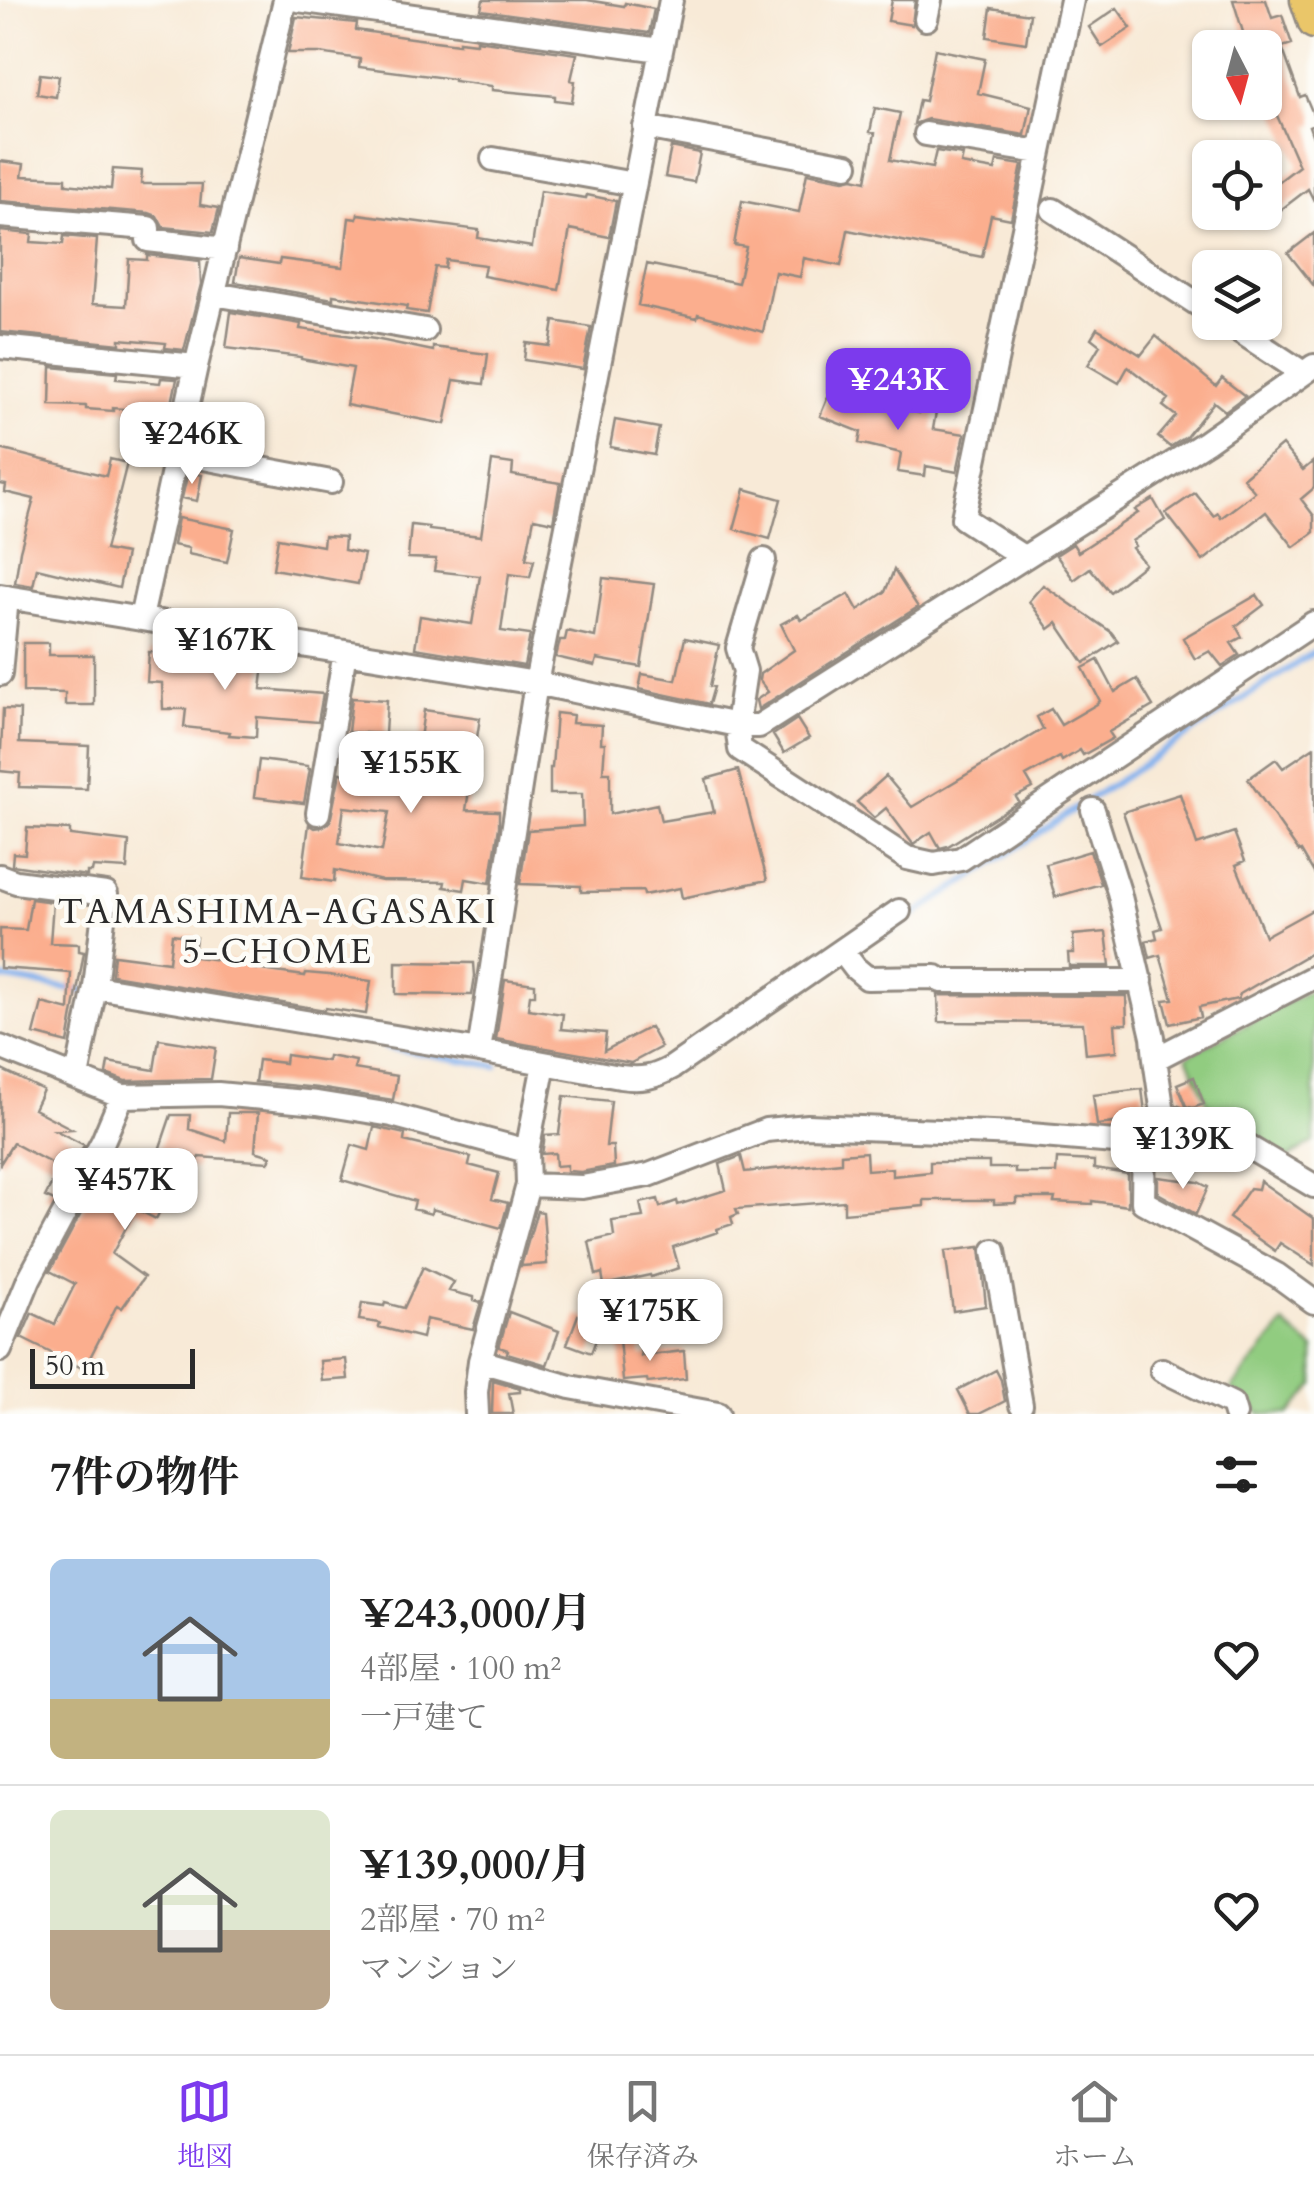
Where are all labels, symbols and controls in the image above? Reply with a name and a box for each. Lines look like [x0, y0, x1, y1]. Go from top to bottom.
north arrow [1192, 30, 1282, 120]
map controls [1192, 30, 1282, 340]
button: locate [1192, 140, 1282, 230]
button: layers [1192, 250, 1282, 340]
pin: ¥243K [828, 348, 968, 433]
text: ¥243K [848, 358, 948, 402]
pin: ¥246K [122, 402, 262, 487]
text: ¥246K [142, 412, 242, 456]
pin: ¥167K [155, 608, 295, 693]
text: ¥167K [175, 618, 275, 662]
pin: ¥155K [341, 731, 481, 816]
text: ¥155K [361, 741, 461, 785]
district label: TAMASHIMA-AGASAKI 5-CHOME [57, 888, 499, 976]
pin: ¥139K [1113, 1107, 1253, 1192]
text: ¥139K [1133, 1117, 1233, 1161]
pin: ¥457K [55, 1148, 195, 1233]
text: ¥457K [75, 1158, 175, 1202]
pin: ¥175K [580, 1279, 720, 1364]
text: ¥175K [600, 1289, 700, 1333]
scale bar [30, 1344, 195, 1388]
text: 50 m [45, 1347, 105, 1385]
icon: filters [1209, 1447, 1264, 1502]
text: 7件の物件 [50, 1449, 240, 1506]
text: ¥243,000/月 [360, 1585, 592, 1642]
icon: home [130, 1599, 250, 1719]
icon: heart [1209, 1632, 1264, 1687]
text: 4部屋 · 100 m² [360, 1647, 561, 1691]
text: 一戸建て [360, 1696, 488, 1740]
text: ¥139,000/月 [360, 1836, 592, 1893]
icon: home [130, 1850, 250, 1970]
icon: heart [1209, 1883, 1264, 1938]
text: 2部屋 · 70 m² [360, 1898, 545, 1942]
text: マンション [360, 1947, 519, 1991]
tab: 地図 [177, 2074, 233, 2176]
tab: 保存済み [587, 2074, 699, 2176]
tab: ホーム [1053, 2074, 1137, 2176]

